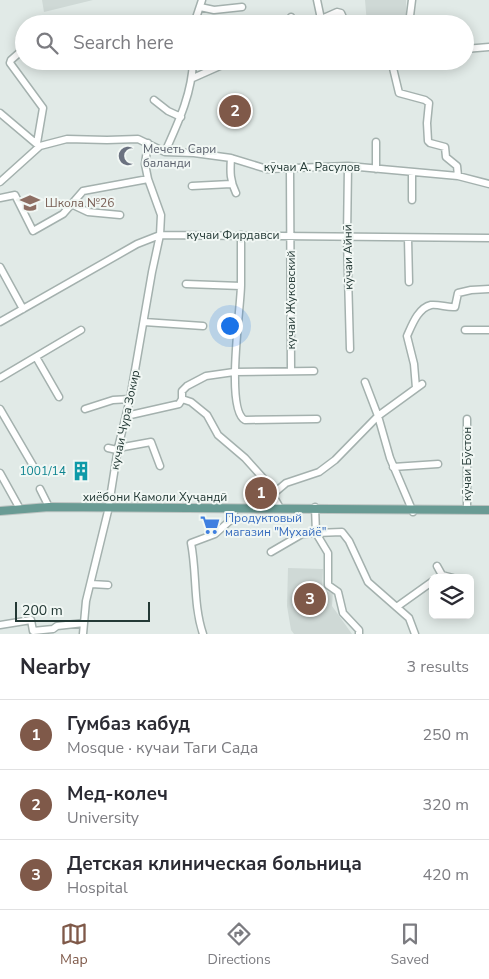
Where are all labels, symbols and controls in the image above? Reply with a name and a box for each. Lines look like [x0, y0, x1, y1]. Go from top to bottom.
search box [15, 15, 474, 70]
icon: search [33, 29, 61, 57]
text: Search here [73, 30, 174, 56]
pin: 2 [219, 92, 251, 130]
place label: Мечеть Сари баланди [143, 141, 216, 171]
mosque icon: Мечеть Сари баланди [117, 145, 139, 167]
street label: кӯчаи А. Расулов [264, 159, 361, 175]
school or university icon: Школа №26 [19, 192, 41, 214]
place label: Школа №26 [45, 195, 114, 211]
street label: кӯчаи Айнӣ [339, 224, 357, 290]
street label: кучаи Фирдавси [187, 227, 279, 243]
street label: кучаи Жуковский [283, 250, 299, 350]
your location [217, 313, 243, 339]
street label: кучаи Чура Зокир [107, 369, 143, 471]
street label: кӯчаи Бӯстон [459, 427, 475, 501]
building icon: 1001/14 [70, 460, 92, 482]
place label: 1001/14 [19, 463, 66, 479]
pin: 1 [245, 474, 277, 512]
street label: хиёбони Камоли Хуҷандӣ [83, 489, 227, 505]
place label: Продуктовый магазин "Мухайё" [225, 510, 326, 540]
supermarket icon: Продуктовый магазин "Мухайё" [199, 514, 221, 536]
map controls [429, 574, 474, 619]
button: layers [429, 574, 474, 619]
pin: 3 [294, 580, 326, 618]
scale bar [15, 599, 150, 622]
text: 200 m [22, 601, 63, 620]
text: Nearby [20, 653, 90, 681]
text: 3 results [407, 656, 469, 678]
text: Гумбаз кабуд [67, 711, 190, 737]
text: 1 [31, 724, 41, 746]
text: 250 m [422, 724, 469, 746]
text: Mosque · кучаи Таги Сада [67, 737, 258, 759]
text: Мед-колеч [67, 781, 168, 807]
text: 2 [31, 794, 41, 816]
text: 320 m [422, 794, 469, 816]
text: University [67, 807, 139, 829]
text: Детская клиническая больница [67, 851, 362, 877]
text: 3 [31, 864, 41, 886]
text: 420 m [422, 864, 469, 886]
text: Hospital [67, 877, 128, 899]
tab: Map [60, 920, 88, 969]
tab: Directions [208, 920, 271, 969]
tab: Saved [390, 920, 429, 969]

